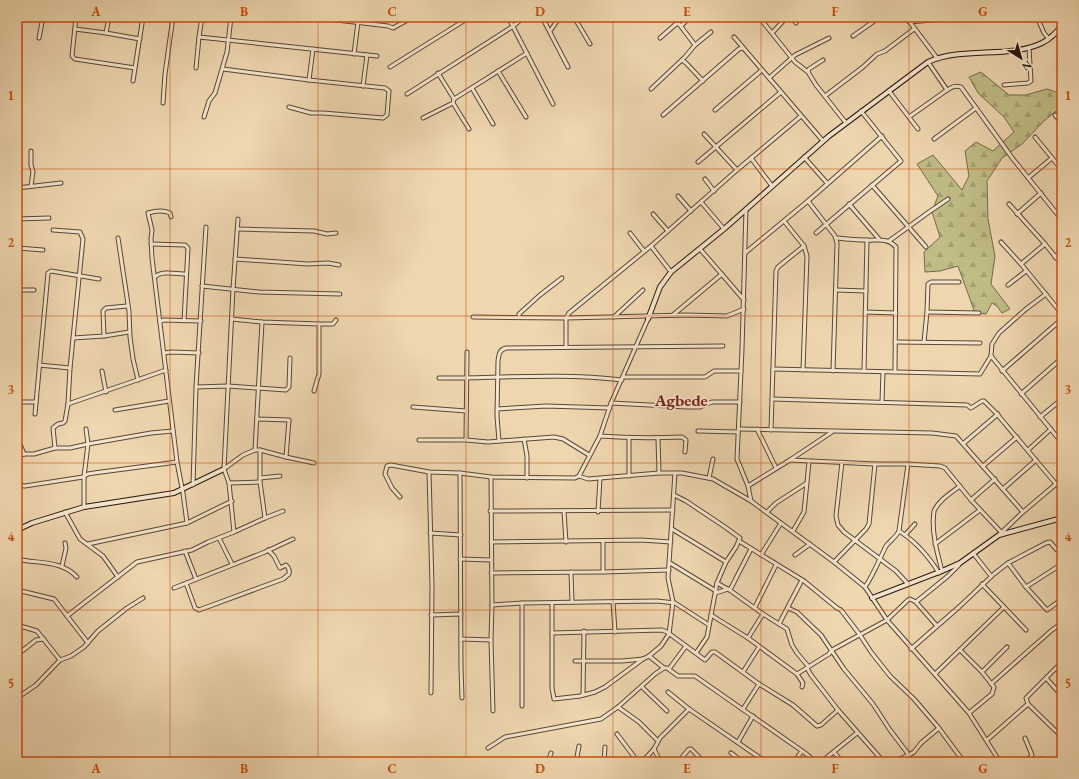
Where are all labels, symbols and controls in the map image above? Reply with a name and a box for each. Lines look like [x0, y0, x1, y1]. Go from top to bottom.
text: A [90, 3, 101, 20]
text: B [240, 3, 248, 20]
text: C [387, 3, 397, 20]
text: D [535, 3, 545, 20]
text: E [683, 3, 691, 20]
text: F [831, 3, 839, 20]
text: G [978, 3, 988, 20]
north arrow [1001, 38, 1041, 78]
text: N [1019, 58, 1035, 74]
text: 1 [8, 87, 15, 104]
text: 1 [1065, 87, 1072, 104]
text: 2 [8, 234, 15, 251]
text: 2 [1065, 234, 1072, 251]
text: 3 [8, 381, 15, 398]
text: 3 [1065, 381, 1072, 398]
district label: Agbede [653, 389, 708, 411]
text: 4 [8, 528, 15, 545]
text: 4 [1065, 528, 1072, 545]
text: 5 [8, 675, 14, 692]
text: 5 [1065, 675, 1071, 692]
text: A [90, 760, 101, 777]
text: B [240, 760, 248, 777]
text: C [387, 760, 397, 777]
text: D [535, 760, 545, 777]
text: E [683, 760, 691, 777]
text: F [831, 760, 839, 777]
text: G [978, 760, 988, 777]

